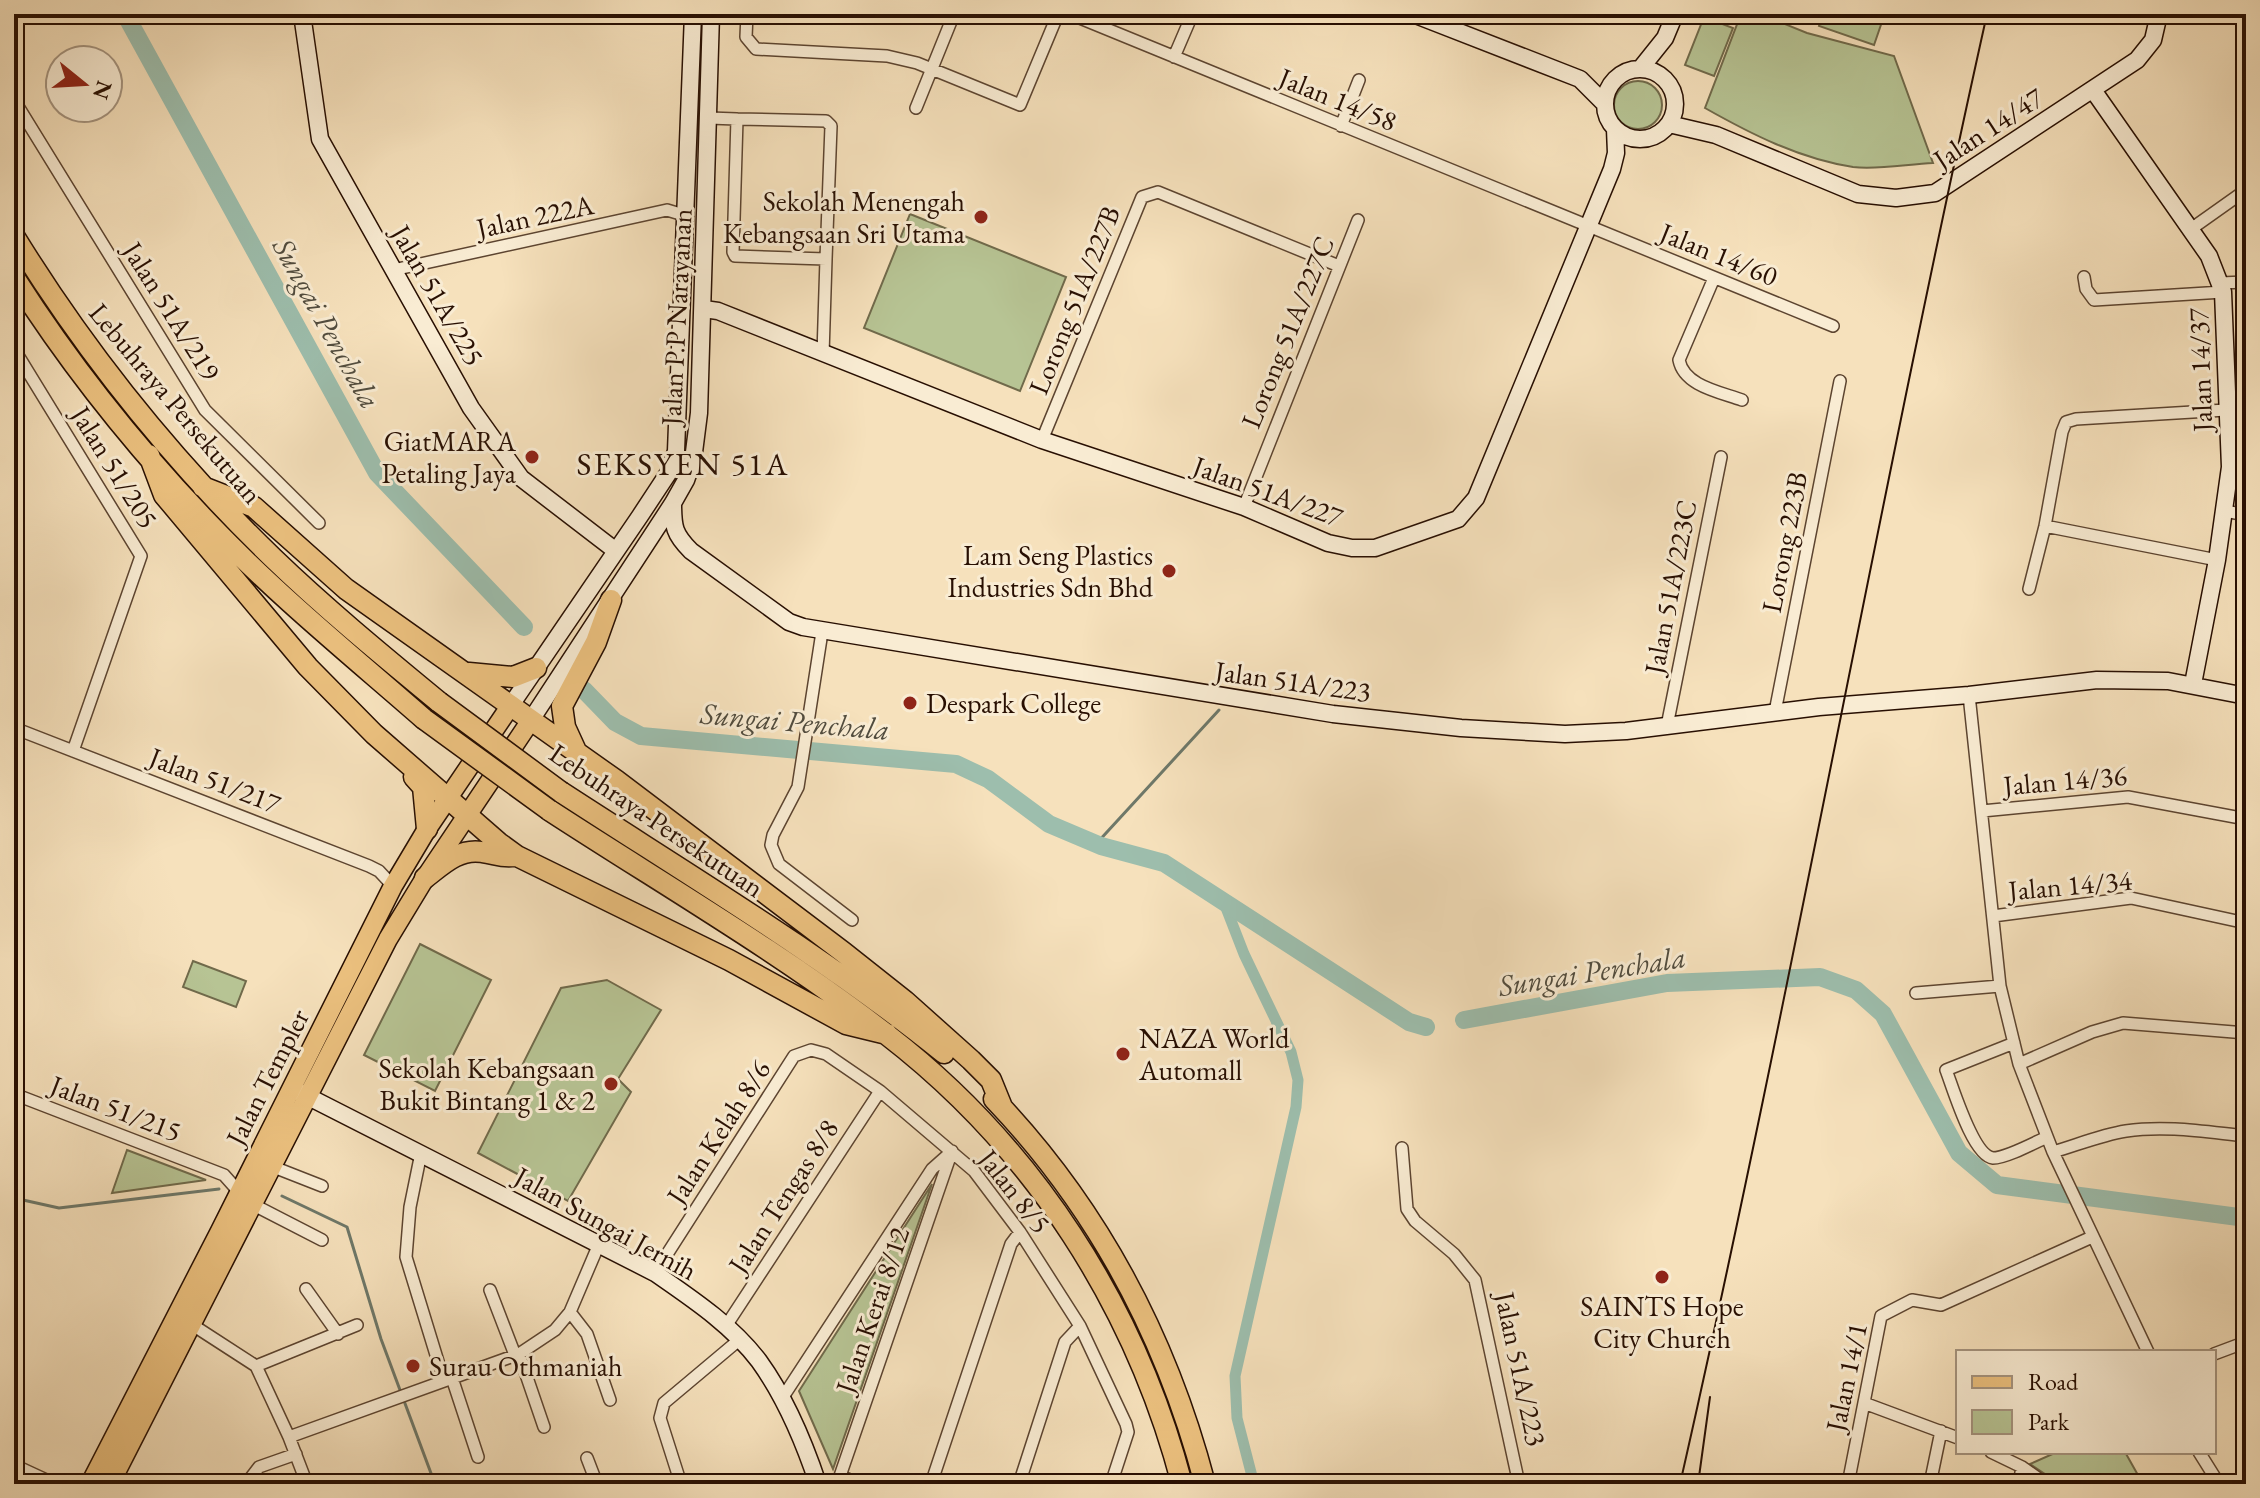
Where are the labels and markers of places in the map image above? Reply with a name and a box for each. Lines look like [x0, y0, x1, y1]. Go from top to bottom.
place label: Sekolah Menengah Kebangsaan Sri Utama [723, 183, 966, 251]
marker: Sekolah Menengah Kebangsaan Sri Utama [972, 208, 990, 226]
place label: GiatMARA Petaling Jaya [381, 423, 517, 491]
marker: GiatMARA Petaling Jaya [523, 448, 541, 466]
place label: Lam Seng Plastics Industries Sdn Bhd [948, 537, 1154, 605]
marker: Lam Seng Plastics Industries Sdn Bhd [1160, 562, 1178, 580]
place label: Despark College [926, 685, 1101, 721]
marker: Despark College [901, 694, 919, 712]
place label: NAZA World Automall [1138, 1020, 1290, 1088]
marker: NAZA World Automall [1114, 1045, 1132, 1063]
place label: Sekolah Kebangsaan Bukit Bintang 1 & 2 [378, 1050, 596, 1118]
marker: Sekolah Kebangsaan Bukit Bintang 1 & 2 [602, 1075, 620, 1093]
marker: SAINTS Hope City Church [1653, 1268, 1671, 1286]
place label: SAINTS Hope City Church [1580, 1288, 1744, 1356]
place label: Surau Othmaniah [429, 1348, 622, 1384]
marker: Surau Othmaniah [404, 1357, 422, 1375]

